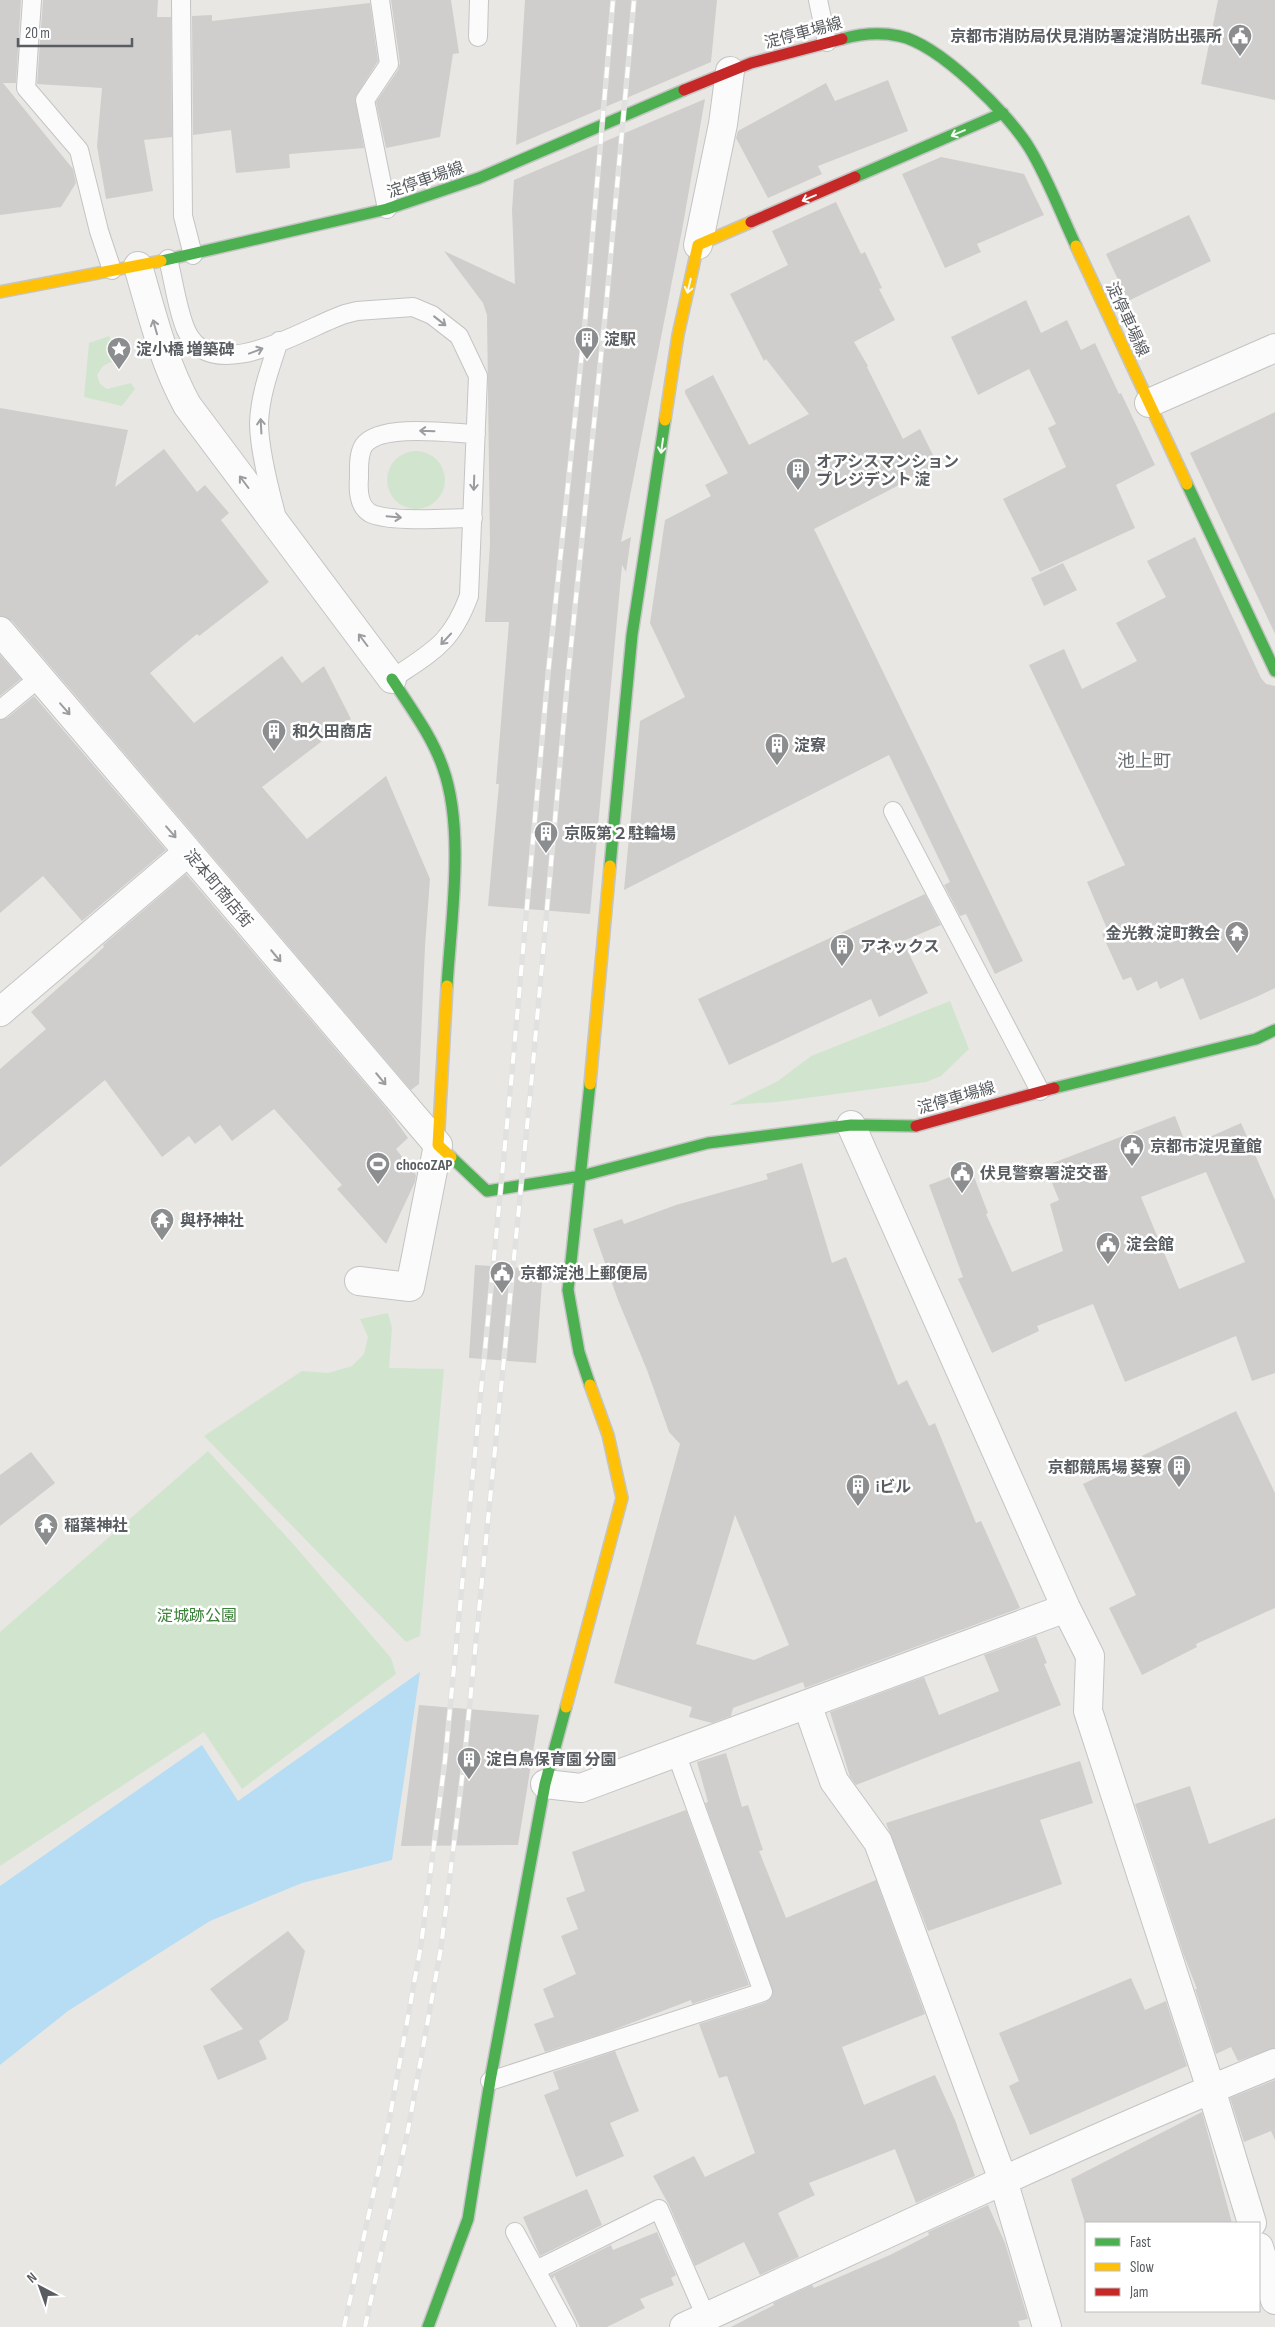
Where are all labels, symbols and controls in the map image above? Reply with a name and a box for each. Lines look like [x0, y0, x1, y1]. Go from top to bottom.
street label: 淀停車場線 [762, 14, 844, 53]
scale bar [18, 15, 131, 47]
public building icon: 京都市消防局伏見消防署淀消防出張所 [1227, 23, 1253, 57]
text: 20 m [25, 24, 50, 43]
place label: 京都市消防局伏見消防署淀消防出張所 [950, 28, 1222, 47]
one-way arrow [951, 129, 966, 139]
street label: 淀停車場線 [385, 158, 466, 202]
one-way arrow [802, 193, 817, 203]
one-way arrow [684, 277, 693, 293]
street label: 淀停車場線 [1101, 279, 1152, 360]
one-way arrow [433, 315, 446, 326]
one-way arrow [150, 320, 160, 336]
building icon: 淀駅 [574, 326, 600, 360]
place label: 淀駅 [604, 331, 636, 350]
place icon: 淀小橋 増築碑 [106, 336, 132, 370]
place label: 淀小橋 増築碑 [136, 340, 235, 360]
one-way arrow [247, 346, 263, 355]
one-way arrow [256, 419, 265, 435]
one-way arrow [419, 427, 435, 436]
one-way arrow [656, 438, 666, 454]
place label: オアシスマンション プレジデント 淀 [816, 453, 959, 490]
building icon: オアシスマンション プレジデント 淀 [785, 457, 811, 491]
one-way arrow [239, 475, 249, 489]
one-way arrow [469, 475, 478, 491]
one-way arrow [386, 512, 402, 522]
one-way arrow [440, 632, 452, 645]
one-way arrow [357, 634, 368, 647]
one-way arrow [59, 702, 71, 715]
building icon: 和久田商店 [261, 718, 287, 752]
place label: 和久田商店 [292, 723, 372, 742]
building icon: 淀寮 [764, 732, 790, 766]
place label: 淀寮 [794, 737, 826, 756]
district label: 池上町 [1117, 751, 1171, 772]
building icon: 京阪第２駐輪場 [533, 820, 559, 854]
place label: 京阪第２駐輪場 [564, 824, 676, 844]
one-way arrow [165, 825, 176, 838]
street label: 淀本町商店街 [180, 846, 256, 932]
temple icon: 金光教 淀町教会 [1224, 920, 1250, 954]
place label: 金光教 淀町教会 [1106, 925, 1220, 944]
building icon: アネックス [829, 933, 855, 967]
place label: アネックス [860, 938, 940, 957]
one-way arrow [270, 949, 282, 962]
one-way arrow [376, 1073, 387, 1086]
street label: 淀停車場線 [915, 1078, 997, 1119]
public building icon: 京都市淀児童館 [1119, 1133, 1145, 1167]
place label: 京都市淀児童館 [1150, 1138, 1262, 1157]
sports icon: chocoZAP [365, 1151, 391, 1185]
place label: chocoZAP [396, 1156, 453, 1175]
public building icon: 伏見警察署淀交番 [949, 1160, 975, 1194]
place label: 伏見警察署淀交番 [980, 1165, 1108, 1184]
temple icon: 與杼神社 [149, 1207, 175, 1241]
place label: 與杼神社 [180, 1211, 244, 1231]
public building icon: 淀会館 [1095, 1231, 1121, 1265]
place label: 淀会館 [1126, 1236, 1174, 1255]
public building icon: 京都淀池上郵便局 [489, 1260, 515, 1294]
place label: 京都淀池上郵便局 [520, 1265, 648, 1284]
building icon: 京都競馬場 葵寮 [1166, 1454, 1192, 1488]
place label: 京都競馬場 葵寮 [1048, 1459, 1162, 1478]
building icon: iビル [845, 1473, 871, 1507]
place label: iビル [876, 1478, 911, 1497]
temple icon: 稲葉神社 [33, 1512, 59, 1546]
place label: 稲葉神社 [64, 1516, 128, 1536]
park label: 淀城跡公園 [157, 1607, 237, 1626]
building icon: 淀白鳥保育園 分園 [456, 1746, 482, 1780]
place label: 淀白鳥保育園 分園 [486, 1750, 617, 1770]
legend [1085, 2222, 1260, 2312]
text: Fast [1130, 2233, 1152, 2252]
text: Slow [1130, 2258, 1154, 2277]
north arrow [15, 2262, 65, 2312]
text: N [23, 2269, 40, 2286]
text: Jam [1129, 2283, 1148, 2302]

